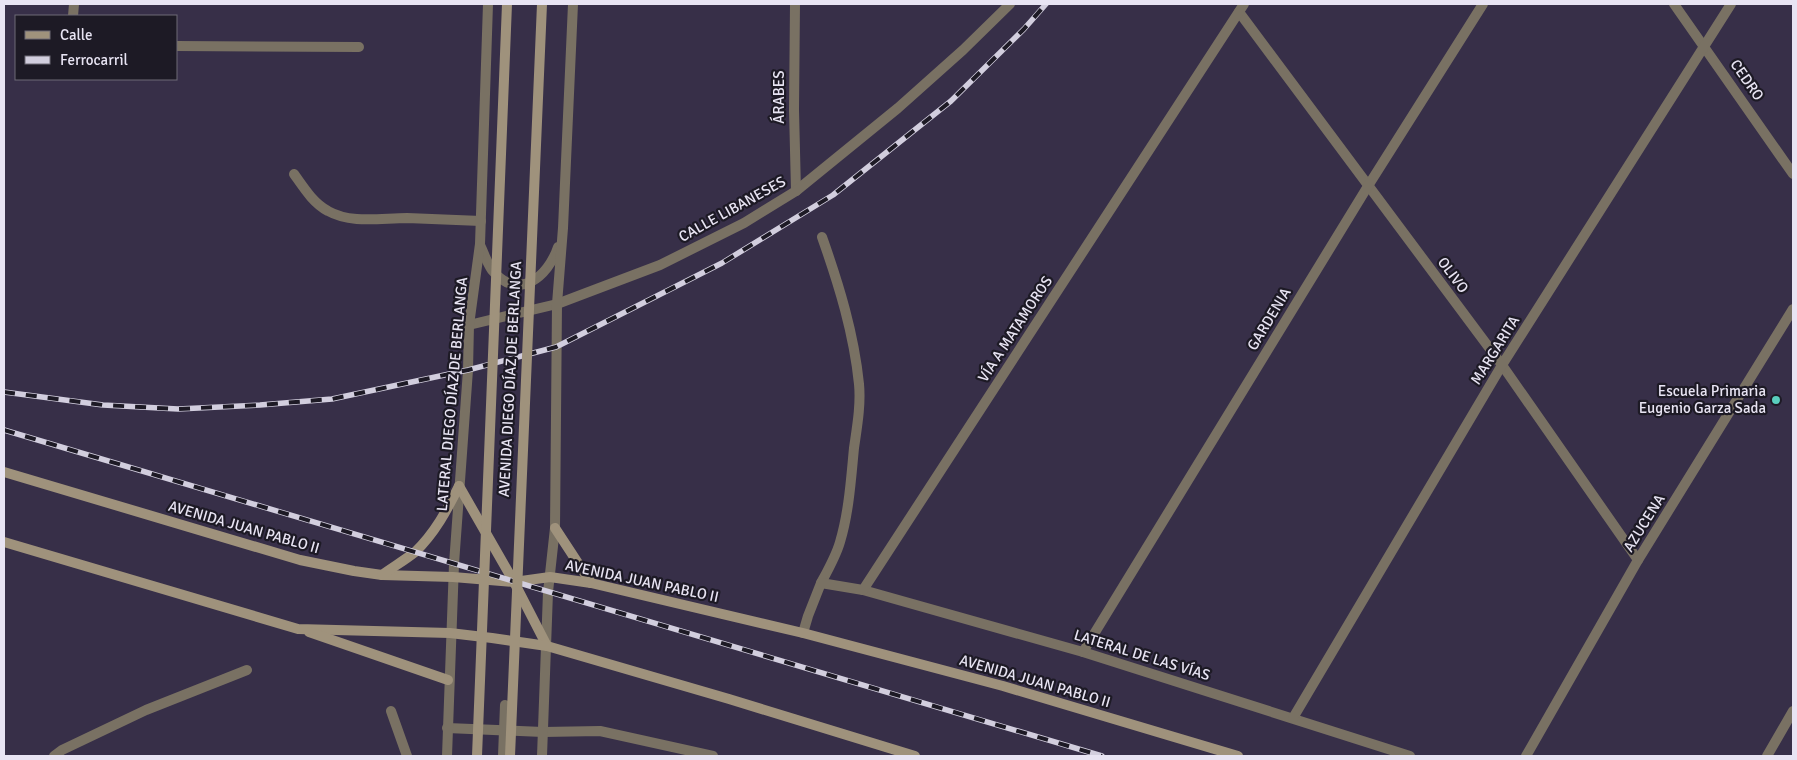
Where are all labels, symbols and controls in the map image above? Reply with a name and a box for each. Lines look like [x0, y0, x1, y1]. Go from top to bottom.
legend [15, 15, 178, 80]
text: Calle [60, 26, 93, 44]
text: Ferrocarril [60, 51, 128, 69]
street label: CEDRO [1726, 56, 1768, 104]
street label: ÁRABES [769, 70, 788, 124]
street label: CALLE LIBANESES [675, 172, 789, 246]
street label: OLIVO [1434, 254, 1472, 297]
street label: AVENIDA DIEGO DÍAZ DE BERLANGA [494, 260, 525, 498]
street label: VÍA A MATAMOROS [973, 272, 1056, 385]
street label: LATERAL DIEGO DÍAZ DE BERLANGA [432, 276, 471, 512]
street label: GARDENIA [1243, 284, 1295, 354]
street label: MARGARITA [1467, 312, 1523, 388]
place label: Escuela Primaria Eugenio Garza Sada [1639, 382, 1766, 417]
marker: Escuela Primaria Eugenio Garza Sada [1770, 394, 1782, 406]
street label: AZUCENA [1619, 491, 1669, 555]
street label: AVENIDA JUAN PABLO II [166, 497, 322, 557]
street label: AVENIDA JUAN PABLO II [564, 556, 720, 606]
street label: LATERAL DE LAS VÍAS [1072, 625, 1213, 684]
street label: AVENIDA JUAN PABLO II [957, 651, 1113, 711]

